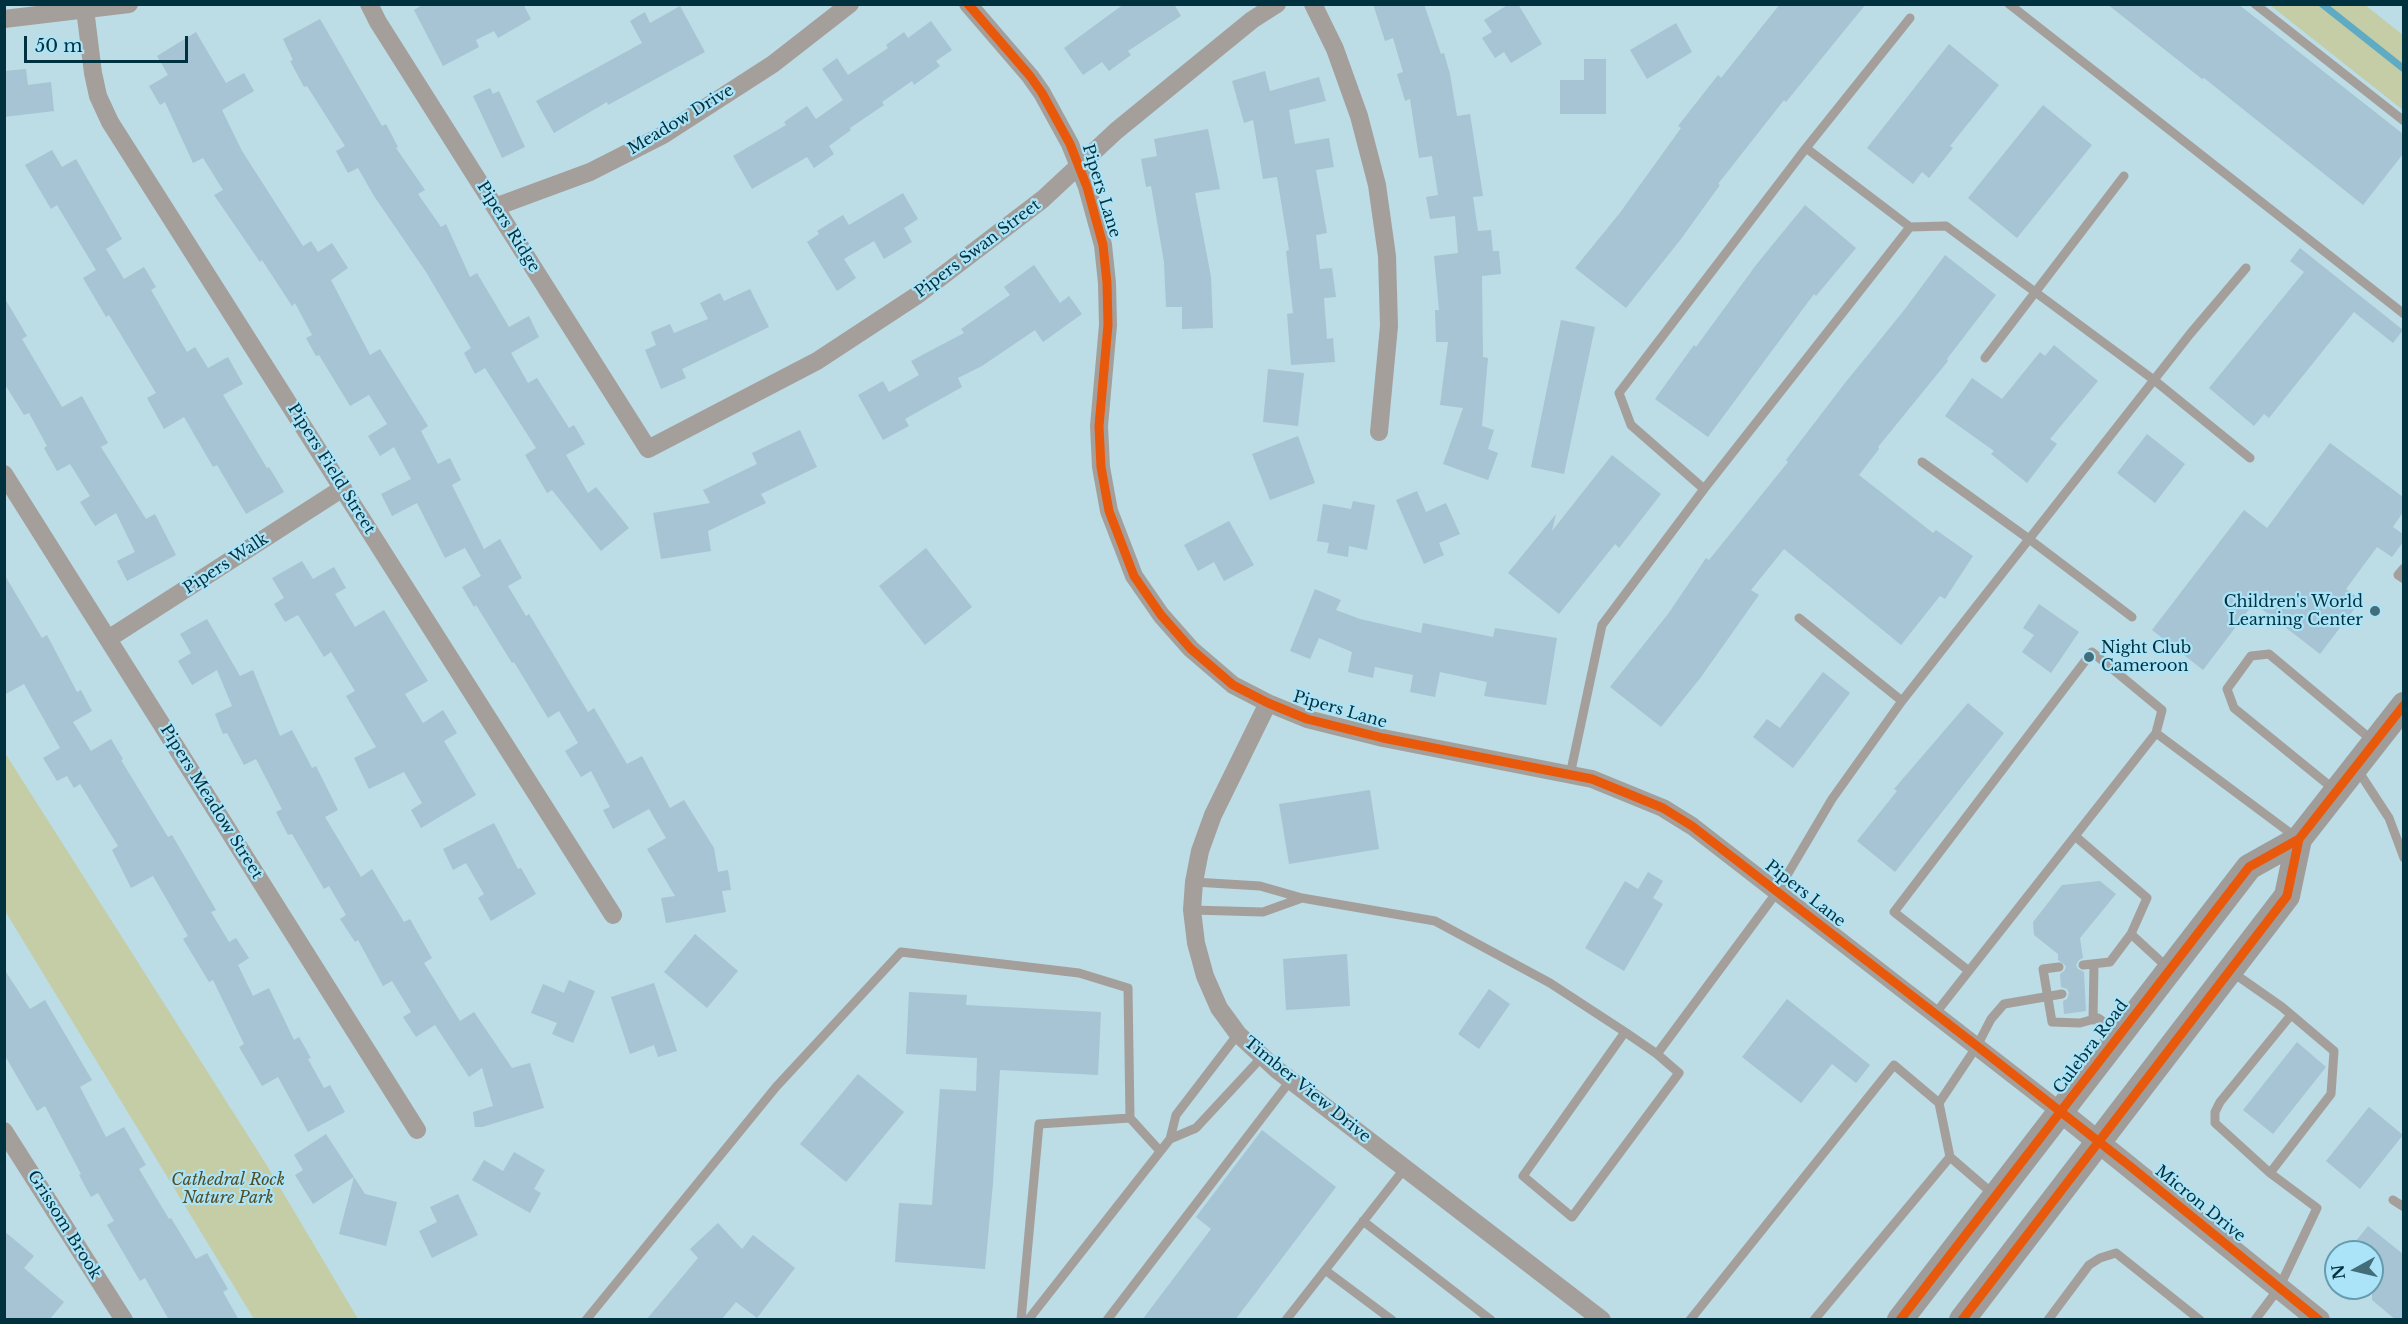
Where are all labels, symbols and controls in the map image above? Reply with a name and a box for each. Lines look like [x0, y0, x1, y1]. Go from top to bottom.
scale bar [27, 24, 190, 62]
text: 50 m [35, 35, 83, 57]
street label: Meadow Drive [625, 81, 737, 159]
street label: Pipers Lane [1078, 142, 1124, 240]
street label: Pipers Ridge [472, 178, 544, 276]
street label: Pipers Swan Street [911, 196, 1045, 302]
street label: Pipers Field Street [283, 400, 379, 538]
street label: Pipers Walk [180, 529, 272, 599]
place label: Children's World Learning Center [2224, 592, 2363, 630]
marker: Children's World Learning Center [2368, 604, 2382, 618]
place label: Night Club Cameroon [2101, 638, 2191, 676]
marker: Night Club Cameroon [2082, 650, 2096, 664]
street label: Pipers Lane [1291, 687, 1389, 733]
street label: Pipers Meadow Street [156, 721, 266, 883]
street label: Pipers Lane [1761, 857, 1849, 931]
street label: Culebra Road [2050, 996, 2132, 1098]
street label: Timber View Drive [1240, 1033, 1374, 1147]
street label: Micron Drive [2151, 1162, 2249, 1246]
street label: Grissom Brook [23, 1167, 105, 1283]
park label: Cathedral Rock Nature Park [171, 1170, 285, 1208]
north arrow [2324, 1240, 2384, 1300]
text: N [2327, 1263, 2349, 1281]

